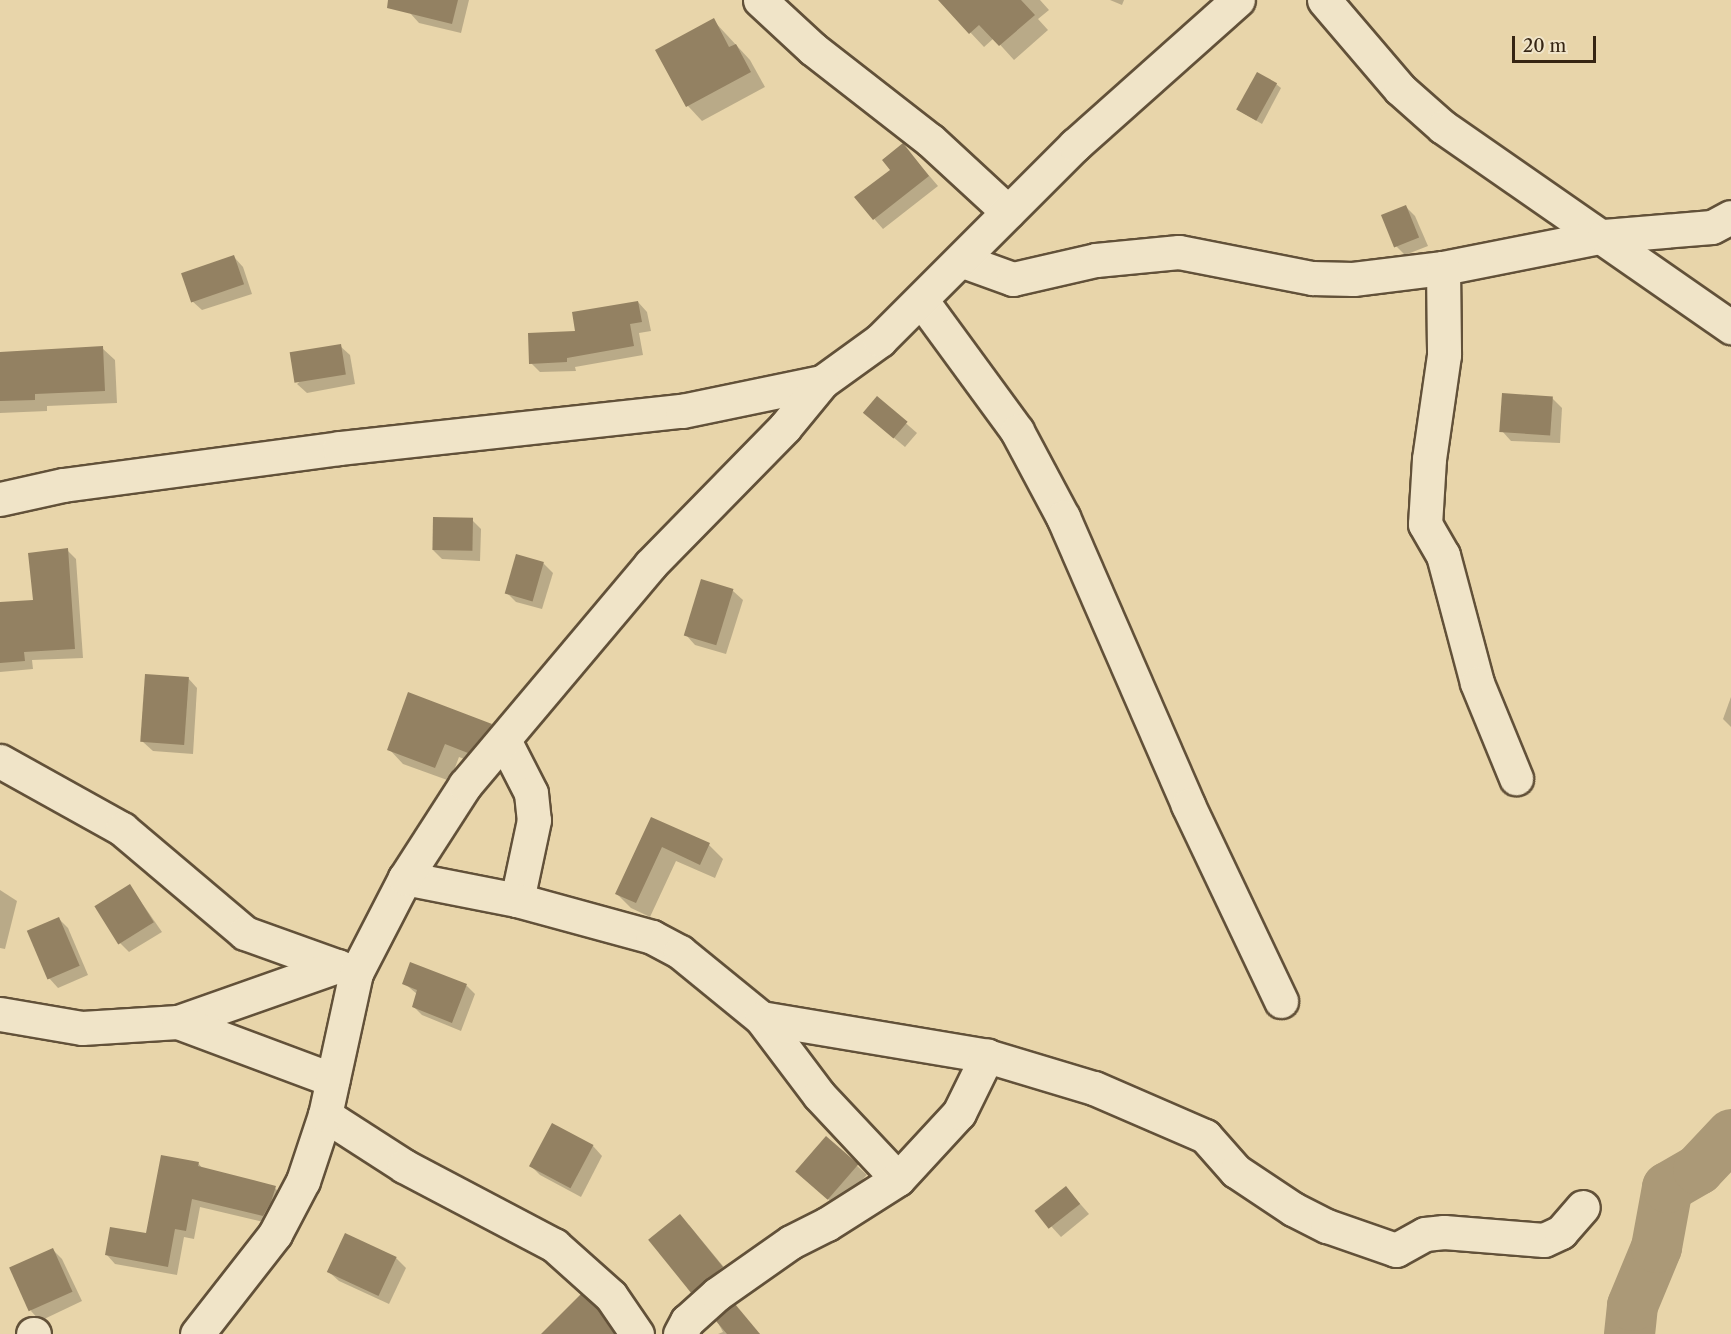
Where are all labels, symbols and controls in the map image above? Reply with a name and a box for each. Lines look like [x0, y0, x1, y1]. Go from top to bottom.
scale bar [1515, 24, 1599, 62]
text: 20 m [1523, 35, 1566, 57]

